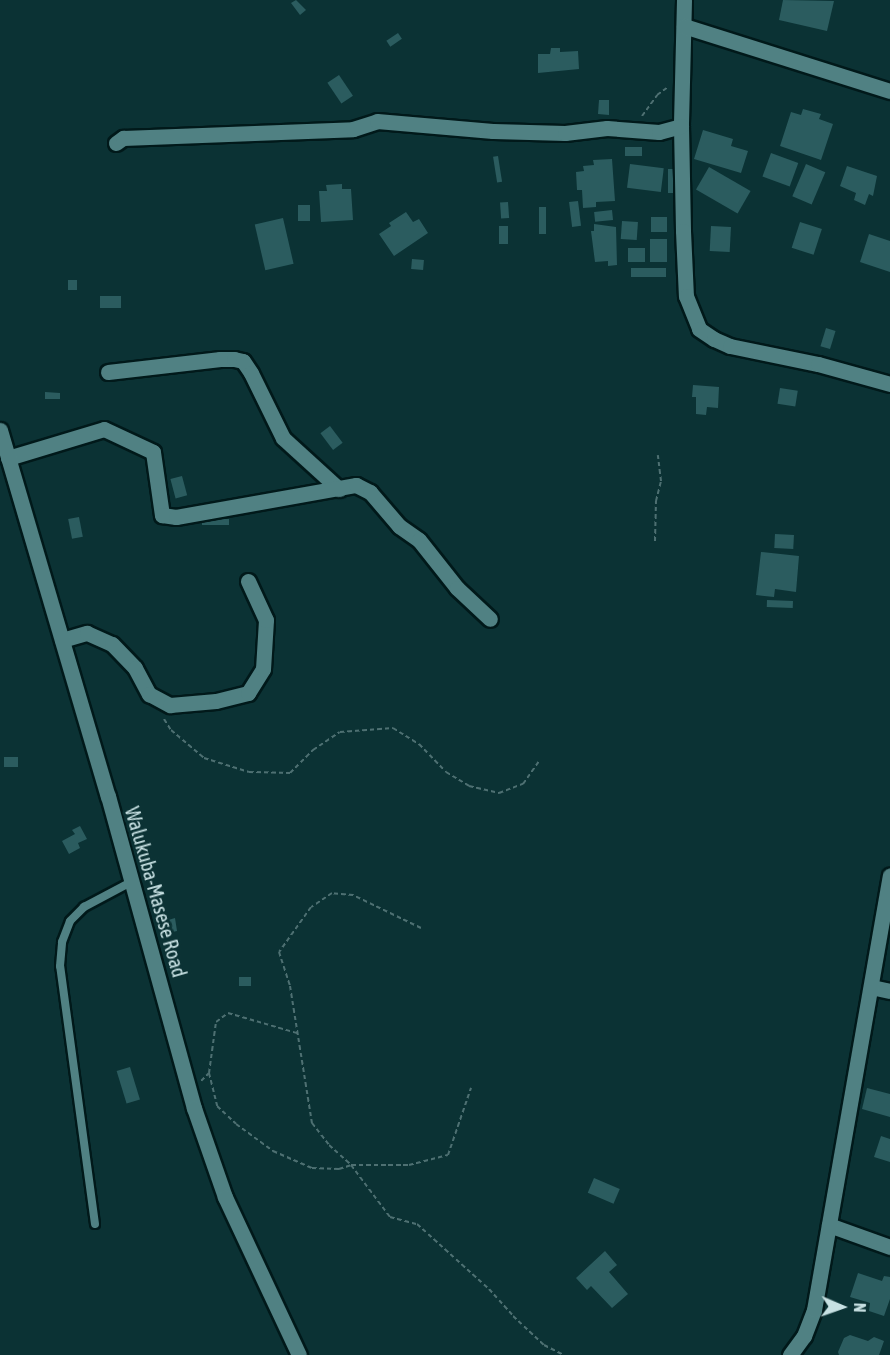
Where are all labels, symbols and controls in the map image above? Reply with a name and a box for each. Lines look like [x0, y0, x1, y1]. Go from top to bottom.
street label: Walukuba-Masese Road [120, 804, 192, 980]
north arrow [812, 1277, 872, 1337]
text: N [851, 1303, 869, 1313]

